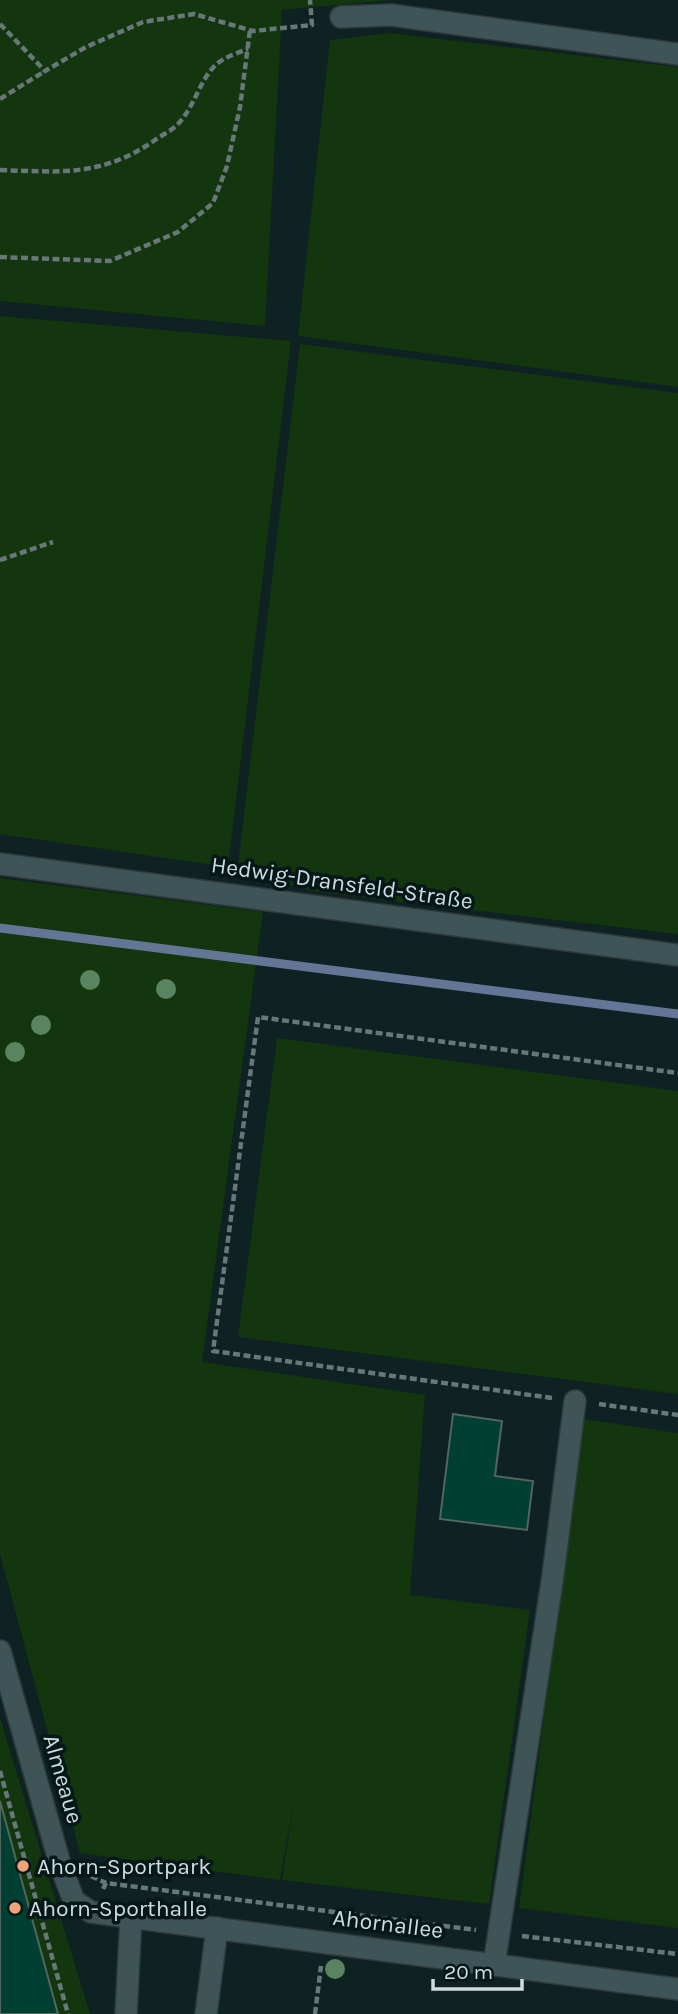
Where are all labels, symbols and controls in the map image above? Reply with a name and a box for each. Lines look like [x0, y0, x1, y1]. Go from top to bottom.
street label: Hedwig-Dransfeld-Straße [209, 851, 475, 915]
street label: Almeaue [37, 1731, 89, 1827]
place label: Ahorn-Sportpark [37, 1853, 211, 1880]
marker: Ahorn-Sportpark [15, 1858, 31, 1874]
place label: Ahorn-Sporthalle [29, 1895, 207, 1922]
marker: Ahorn-Sporthalle [7, 1900, 23, 1916]
street label: Ahornallee [331, 1904, 445, 1944]
scale bar [433, 1948, 522, 1992]
text: 20 m [444, 1960, 493, 1984]

